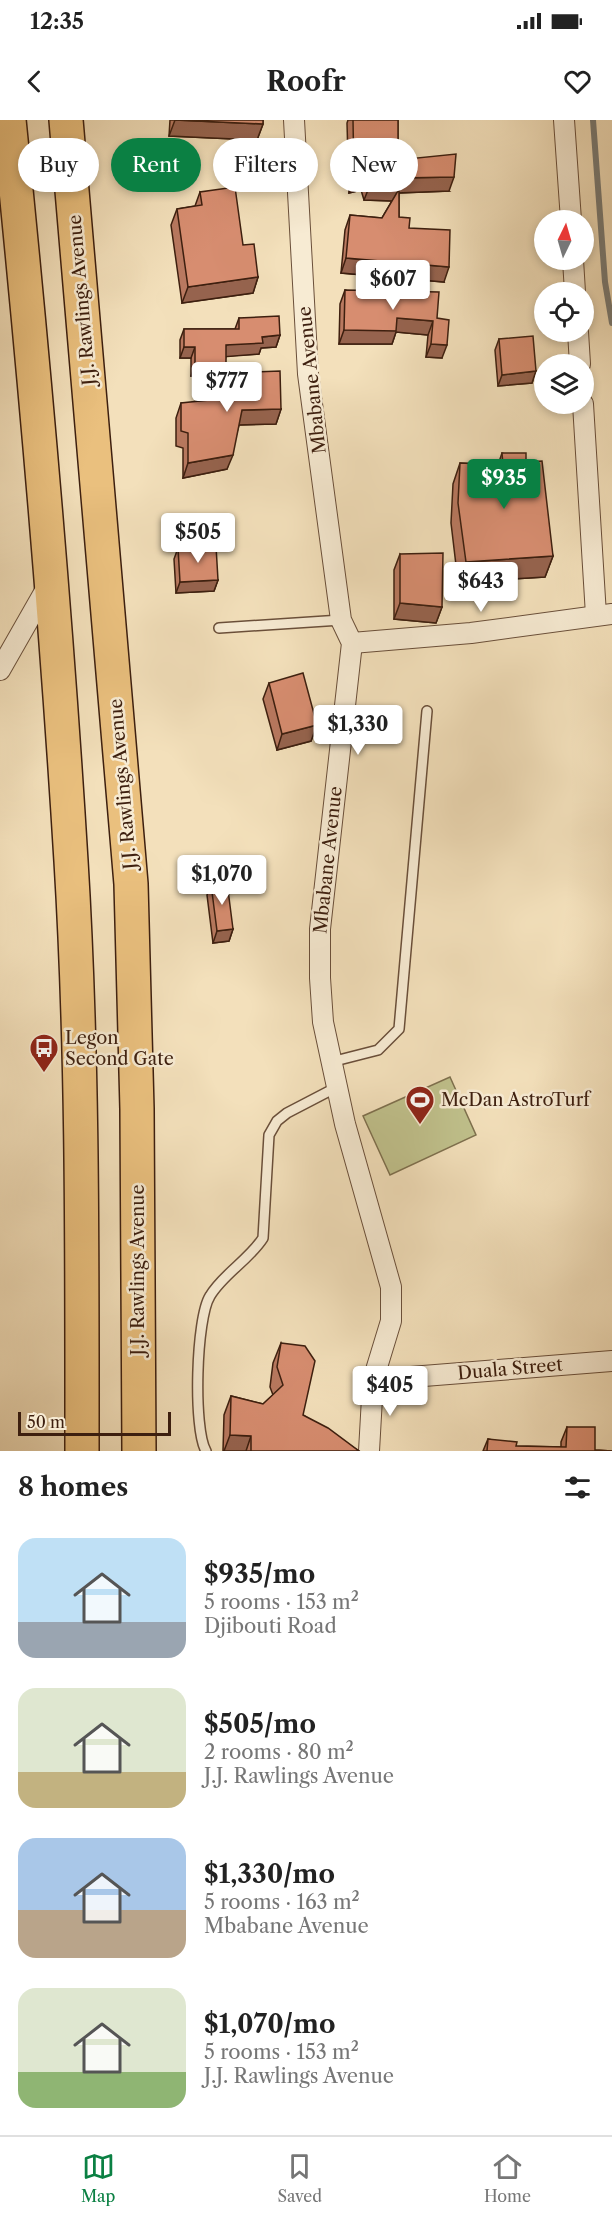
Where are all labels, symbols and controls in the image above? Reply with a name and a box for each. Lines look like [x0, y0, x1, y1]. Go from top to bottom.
text: 12:35 [30, 8, 84, 35]
icon: back [18, 65, 51, 98]
text: Roofr [266, 65, 346, 98]
icon: heart [561, 65, 594, 98]
chip: Buy [18, 138, 99, 192]
chip: Rent [111, 138, 201, 192]
chip: Filters [213, 138, 318, 192]
chip: New [330, 138, 418, 192]
north arrow [534, 210, 594, 270]
map controls [534, 210, 594, 414]
street label: J.J. Rawlings Avenue [64, 214, 101, 389]
pin: $607 [357, 260, 429, 311]
text: $607 [370, 267, 416, 291]
button: locate [534, 282, 594, 342]
street label: Mbabane Avenue [293, 305, 331, 455]
button: layers [534, 354, 594, 414]
pin: $777 [191, 362, 263, 413]
text: $777 [206, 369, 248, 393]
pin: $935 [468, 459, 540, 510]
text: $935 [481, 466, 527, 490]
pin: $505 [162, 513, 234, 564]
text: $505 [175, 520, 221, 544]
pin: $643 [445, 562, 517, 613]
text: $643 [458, 569, 504, 593]
street label: J.J. Rawlings Avenue [105, 698, 142, 873]
pin: $1,330 [309, 705, 407, 756]
text: $1,330 [327, 712, 389, 736]
street label: Mbabane Avenue [309, 785, 347, 935]
pin: $1,070 [173, 855, 271, 906]
text: $1,070 [191, 862, 253, 886]
place label: Legon Second Gate [65, 1027, 174, 1070]
bus stop icon: Legon Second Gate [28, 1032, 60, 1074]
sports icon: McDan AstroTurf [404, 1084, 436, 1126]
place label: McDan AstroTurf [441, 1089, 592, 1111]
street label: J.J. Rawlings Avenue [127, 1184, 149, 1359]
street label: Duala Street [456, 1353, 564, 1385]
pin: $405 [354, 1366, 426, 1417]
text: $405 [367, 1373, 413, 1397]
scale bar [18, 1409, 171, 1436]
text: 50 m [27, 1412, 65, 1432]
text: 8 homes [18, 1471, 128, 1503]
icon: filters [561, 1471, 594, 1504]
text: $935/mo [204, 1558, 315, 1590]
icon: home [66, 1562, 138, 1634]
text: 5 rooms · 153 m² [204, 1590, 359, 1614]
text: Djibouti Road [204, 1614, 337, 1638]
text: $505/mo [204, 1708, 316, 1740]
icon: home [66, 1712, 138, 1784]
text: 2 rooms · 80 m² [204, 1740, 354, 1764]
text: J.J. Rawlings Avenue [204, 1764, 394, 1788]
text: $1,330/mo [204, 1858, 335, 1890]
icon: home [66, 1862, 138, 1934]
text: 5 rooms · 163 m² [204, 1890, 360, 1914]
text: Mbabane Avenue [204, 1914, 369, 1938]
text: $1,070/mo [204, 2008, 335, 2040]
icon: home [66, 2012, 138, 2084]
text: 5 rooms · 153 m² [204, 2040, 359, 2064]
text: J.J. Rawlings Avenue [204, 2064, 394, 2088]
tab: Map [81, 2150, 115, 2206]
tab: Saved [277, 2150, 322, 2206]
tab: Home [484, 2150, 531, 2206]

